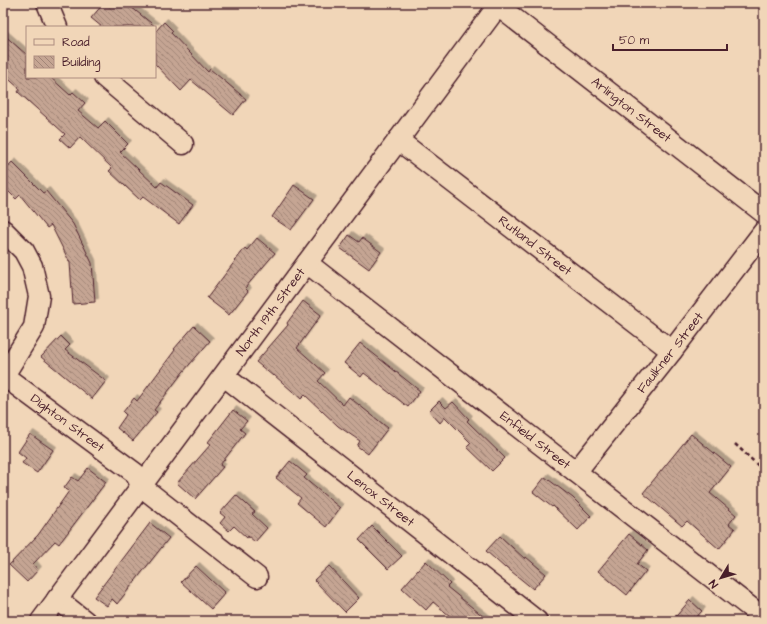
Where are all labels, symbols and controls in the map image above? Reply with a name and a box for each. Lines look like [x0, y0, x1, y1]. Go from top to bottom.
legend [26, 26, 156, 78]
scale bar [613, 26, 727, 52]
text: 50 m [619, 32, 650, 49]
text: Road [62, 34, 90, 51]
text: Building [62, 54, 100, 72]
street label: Arlington Street [587, 73, 676, 147]
street label: Rutland Street [495, 211, 576, 280]
street label: North 19th Street [232, 264, 310, 360]
street label: Faulkner Street [633, 308, 708, 397]
street label: Dighton Street [27, 390, 109, 457]
street label: Enfield Street [496, 407, 575, 474]
street label: Lenox Street [343, 466, 419, 531]
north arrow [701, 558, 741, 598]
text: N [705, 576, 722, 591]

